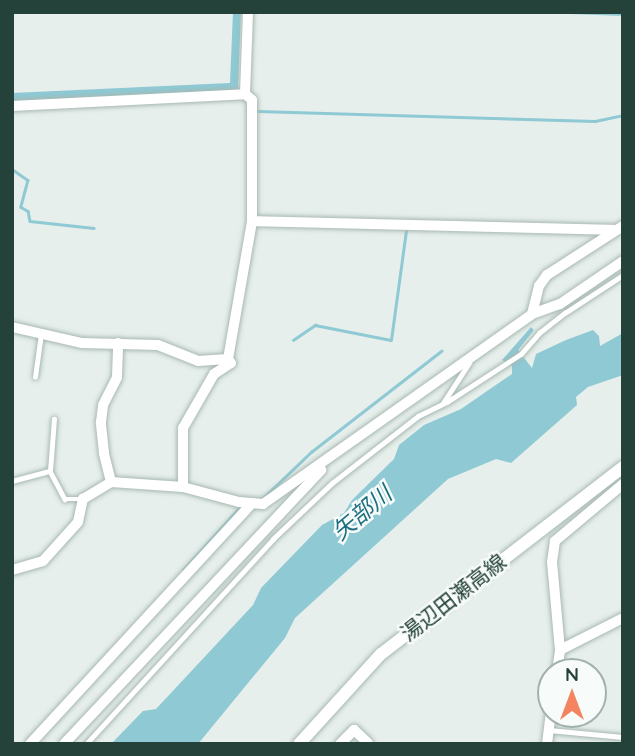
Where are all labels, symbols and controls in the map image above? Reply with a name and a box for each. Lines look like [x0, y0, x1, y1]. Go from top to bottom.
water label: 矢部川 [327, 480, 397, 546]
street label: 湯辺田瀬高線 [396, 548, 510, 646]
north arrow [537, 658, 607, 728]
text: N [565, 662, 579, 686]

